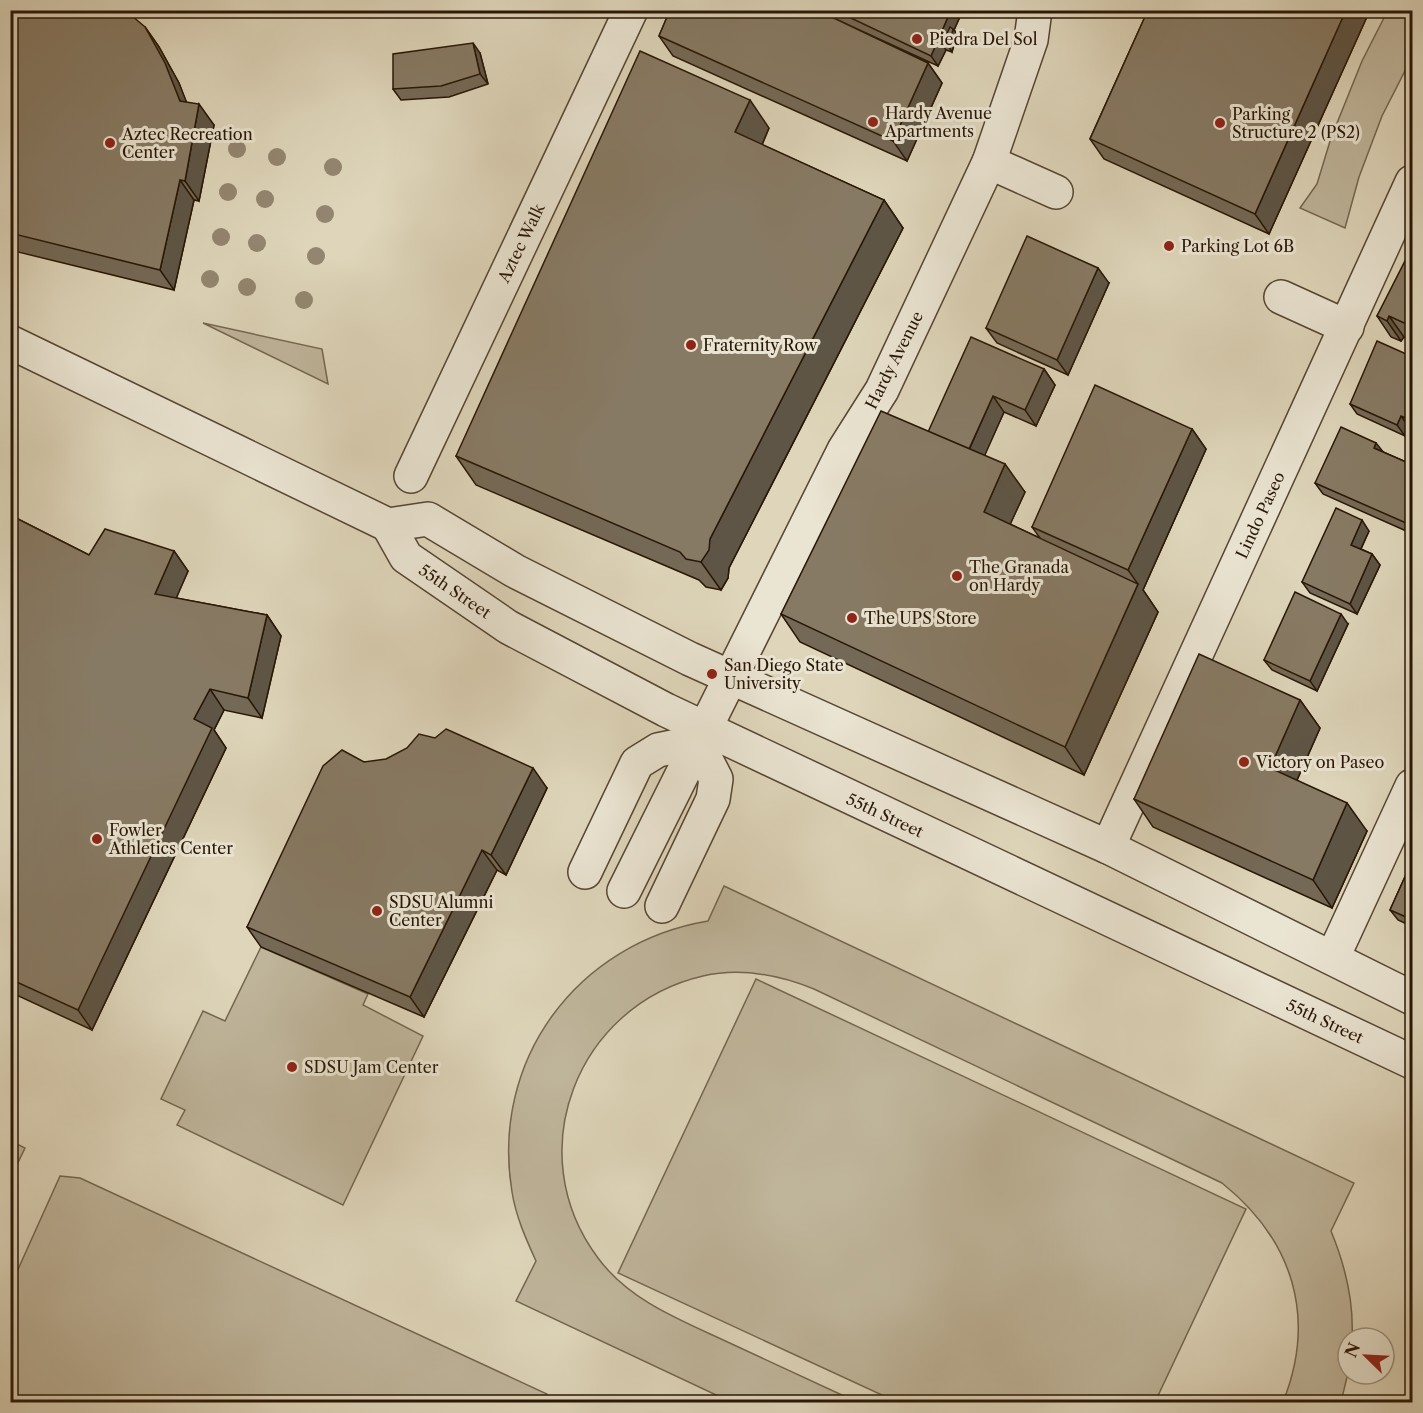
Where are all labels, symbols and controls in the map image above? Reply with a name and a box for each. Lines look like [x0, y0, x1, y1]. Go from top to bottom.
place label: Piedra Del Sol [929, 29, 1038, 49]
marker: Piedra Del Sol [910, 32, 924, 46]
place label: Hardy Avenue Apartments [884, 103, 992, 141]
place label: Parking Structure 2 (PS2) [1232, 104, 1360, 142]
marker: Hardy Avenue Apartments [866, 115, 880, 129]
marker: Parking Structure 2 (PS2) [1213, 116, 1227, 130]
place label: Aztec Recreation Center [121, 124, 253, 162]
marker: Aztec Recreation Center [103, 136, 117, 150]
street label: Aztec Walk [493, 200, 549, 287]
place label: Parking Lot 6B [1181, 236, 1294, 256]
marker: Parking Lot 6B [1162, 239, 1176, 253]
street label: Hardy Avenue [861, 308, 927, 412]
place label: Fraternity Row [703, 335, 818, 355]
marker: Fraternity Row [684, 338, 698, 352]
street label: Lindo Paseo [1231, 468, 1289, 562]
place label: The Granada on Hardy [969, 557, 1069, 595]
street label: 55th Street [415, 560, 495, 623]
marker: The Granada on Hardy [950, 569, 964, 583]
place label: The UPS Store [864, 608, 977, 628]
marker: The UPS Store [845, 611, 859, 625]
place label: San Diego State University [724, 655, 844, 693]
marker: San Diego State University [705, 667, 719, 681]
place label: Victory on Paseo [1255, 752, 1384, 772]
marker: Victory on Paseo [1237, 755, 1251, 769]
street label: 55th Street [843, 788, 927, 842]
place label: Fowler Athletics Center [108, 820, 233, 858]
marker: Fowler Athletics Center [90, 832, 104, 846]
place label: SDSU Alumni Center [389, 892, 493, 930]
marker: SDSU Alumni Center [370, 904, 384, 918]
street label: 55th Street [1283, 994, 1367, 1048]
place label: SDSU Jam Center [304, 1057, 439, 1077]
marker: SDSU Jam Center [285, 1060, 299, 1074]
north arrow [1336, 1326, 1396, 1386]
text: N [1340, 1339, 1364, 1360]

